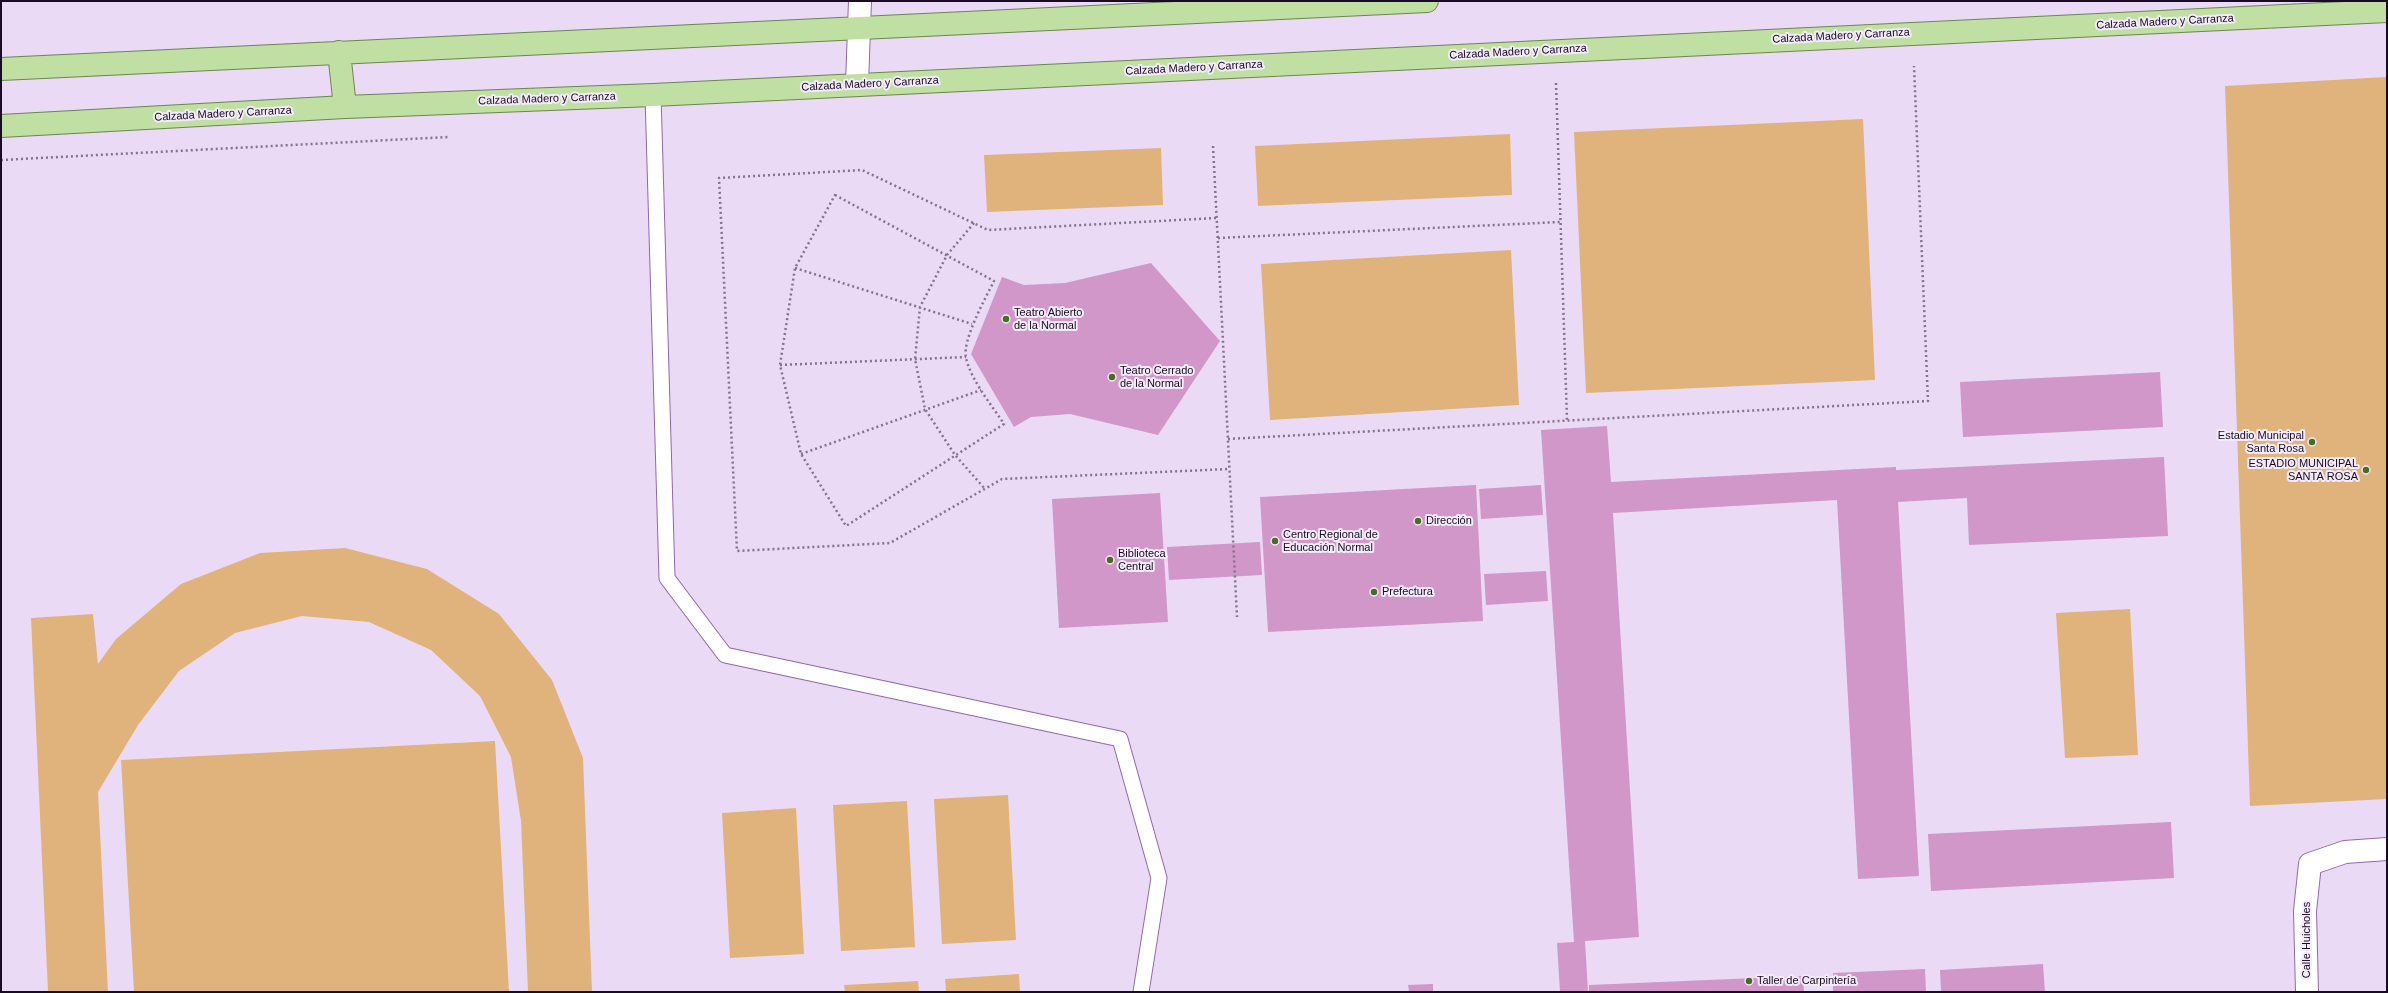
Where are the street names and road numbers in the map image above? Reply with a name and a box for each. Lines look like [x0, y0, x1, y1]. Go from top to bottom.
street label: Calzada Madero y Carranza [2096, 12, 2234, 32]
street label: Calzada Madero y Carranza [1772, 26, 1910, 46]
street label: Calzada Madero y Carranza [1449, 42, 1587, 62]
street label: Calzada Madero y Carranza [1125, 58, 1263, 78]
street label: Calzada Madero y Carranza [801, 74, 939, 94]
street label: Calzada Madero y Carranza [478, 90, 616, 108]
street label: Calzada Madero y Carranza [154, 104, 292, 124]
street label: Calle Huicholes [2300, 902, 2314, 978]

